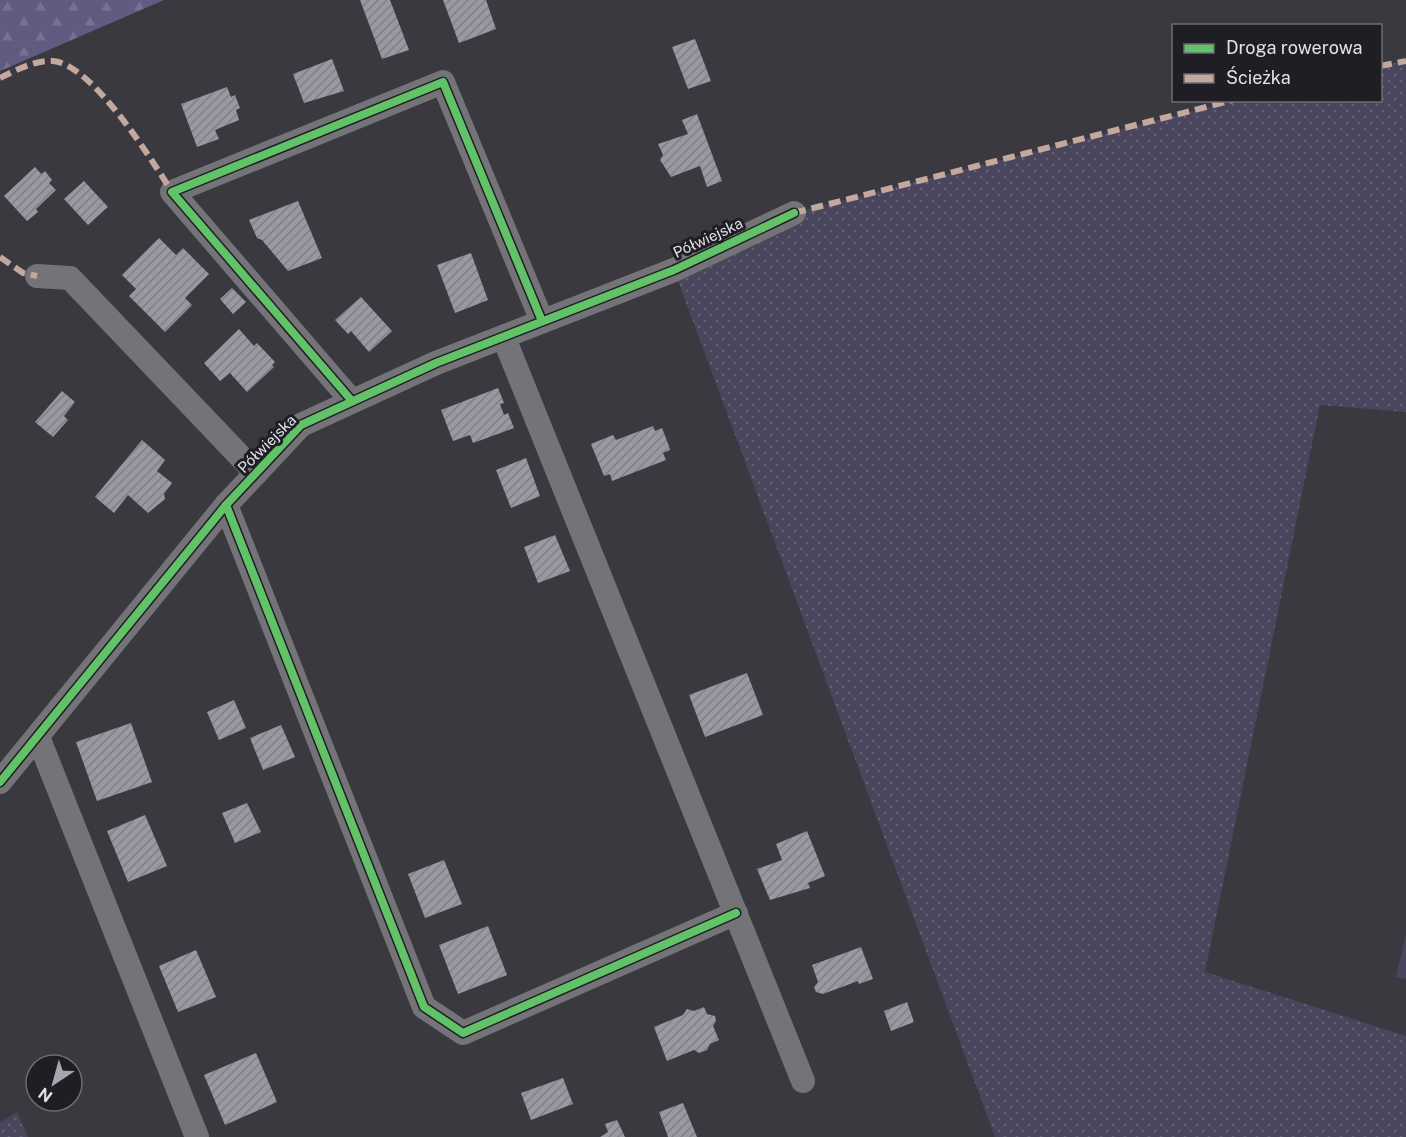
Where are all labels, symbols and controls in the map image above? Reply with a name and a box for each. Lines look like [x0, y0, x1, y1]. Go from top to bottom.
legend [1172, 24, 1382, 102]
text: Droga rowerowa [1226, 37, 1362, 58]
text: Ścieżka [1226, 66, 1291, 88]
street label: Półwiejska [670, 214, 745, 261]
street label: Półwiejska [234, 411, 299, 476]
north arrow [24, 1053, 84, 1113]
text: N [35, 1083, 56, 1106]

